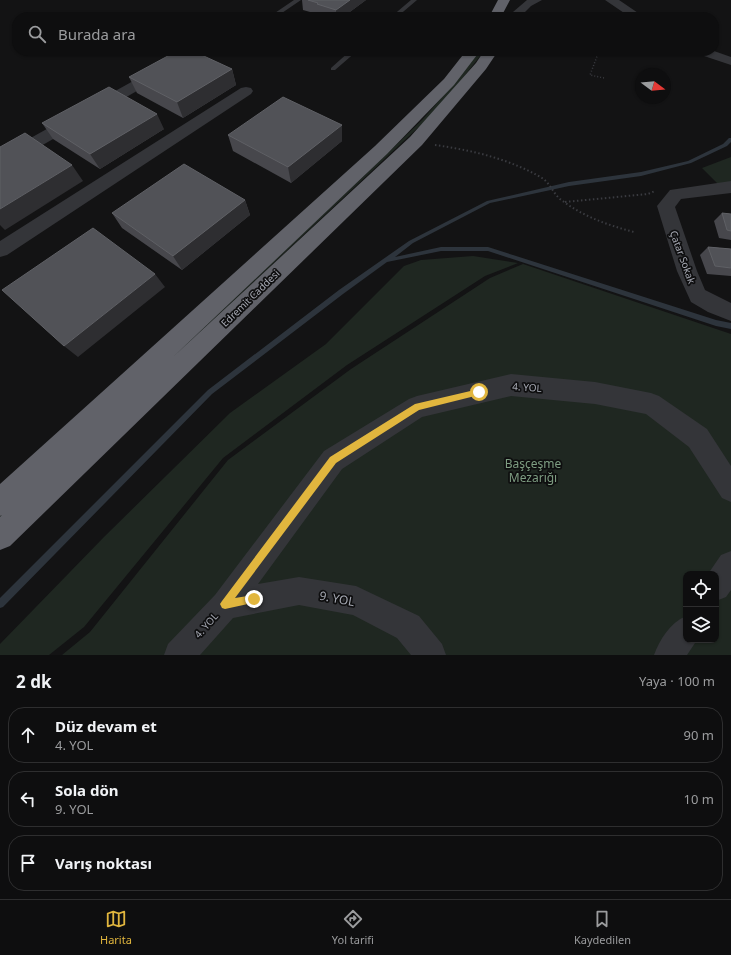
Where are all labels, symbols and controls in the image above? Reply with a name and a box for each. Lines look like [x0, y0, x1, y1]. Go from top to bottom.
search box [12, 12, 719, 56]
icon: search [26, 23, 48, 45]
text: Burada ara [58, 24, 136, 44]
north arrow [635, 68, 671, 104]
street label: Çatar Sokak [667, 228, 699, 286]
street label: Edremit Caddesi [218, 266, 282, 330]
street label: 4. YOL [512, 379, 542, 395]
route start [470, 383, 488, 401]
park label: Başçeşme Mezarığı [505, 455, 562, 486]
map controls [683, 571, 719, 643]
button: locate [683, 571, 719, 607]
street label: 9. YOL [318, 587, 356, 610]
route end [245, 590, 263, 608]
button: layers [683, 607, 719, 643]
street label: 4. YOL [191, 609, 221, 641]
text: 2 dk [16, 670, 51, 693]
text: Yaya · 100 m [639, 672, 715, 690]
text: Düz devam et [55, 716, 157, 736]
icon: ahead [17, 724, 39, 746]
text: 90 m [684, 726, 714, 744]
text: 4. YOL [55, 736, 93, 754]
text: Sola dön [55, 780, 119, 800]
icon: left [17, 788, 39, 810]
text: 10 m [684, 790, 714, 808]
text: 9. YOL [55, 800, 93, 818]
icon: arrive [17, 852, 39, 874]
text: Varış noktası [55, 853, 152, 873]
tab: Harita [100, 908, 132, 947]
tab: Yol tarifi [332, 908, 374, 947]
tab: Kaydedilen [574, 908, 631, 947]

